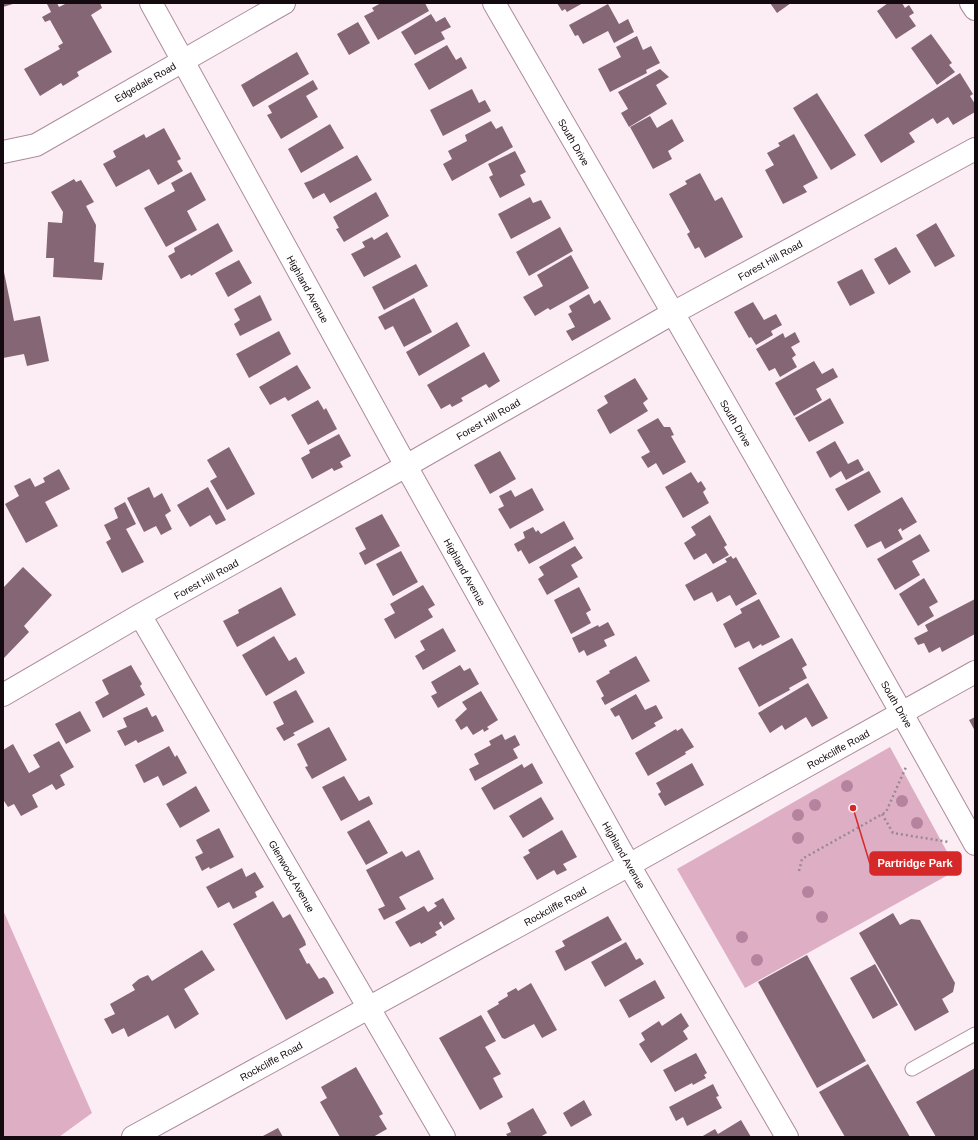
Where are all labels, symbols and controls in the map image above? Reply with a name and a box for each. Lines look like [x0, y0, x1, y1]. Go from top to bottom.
street label: Edgedale Road [113, 60, 178, 104]
street label: South Drive [556, 117, 592, 168]
street label: Forest Hill Road [736, 238, 804, 283]
street label: Highland Avenue [284, 254, 331, 325]
street label: Forest Hill Road [454, 397, 522, 442]
street label: South Drive [718, 398, 754, 449]
street label: Highland Avenue [441, 537, 488, 608]
street label: Forest Hill Road [172, 557, 240, 602]
street label: South Drive [879, 679, 915, 730]
street label: Rockcliffe Road [805, 728, 871, 771]
street label: Highland Avenue [600, 820, 647, 891]
street label: Glenwood Avenue [267, 838, 317, 914]
callout: Partridge Park [870, 852, 961, 875]
text: Partridge Park [877, 857, 953, 869]
street label: Rockcliffe Road [522, 885, 588, 928]
street label: Rockcliffe Road [238, 1040, 304, 1083]

